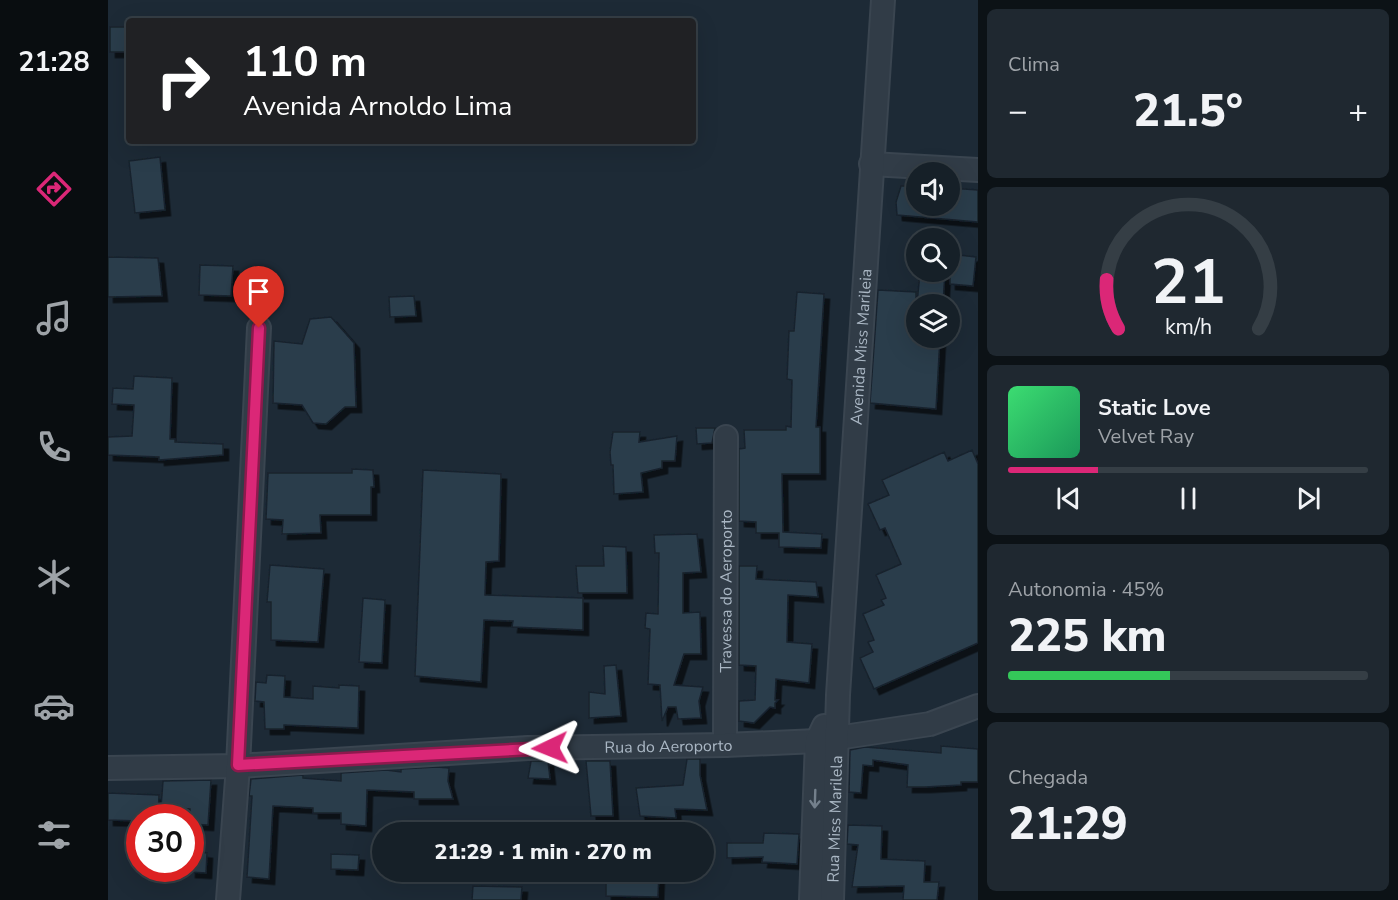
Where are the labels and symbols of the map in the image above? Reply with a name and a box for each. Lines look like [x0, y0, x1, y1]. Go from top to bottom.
pin [233, 266, 284, 328]
street label: Avenida Miss Marileia [846, 268, 878, 426]
street label: Travessa do Aeroporto [715, 509, 738, 673]
position arrow [518, 716, 582, 780]
street label: Rua do Aeroporto [604, 735, 733, 759]
street label: Rua Miss Marilela [823, 755, 848, 883]
one-way arrow [809, 789, 821, 809]
speed limit sign: 30 [126, 804, 204, 882]

